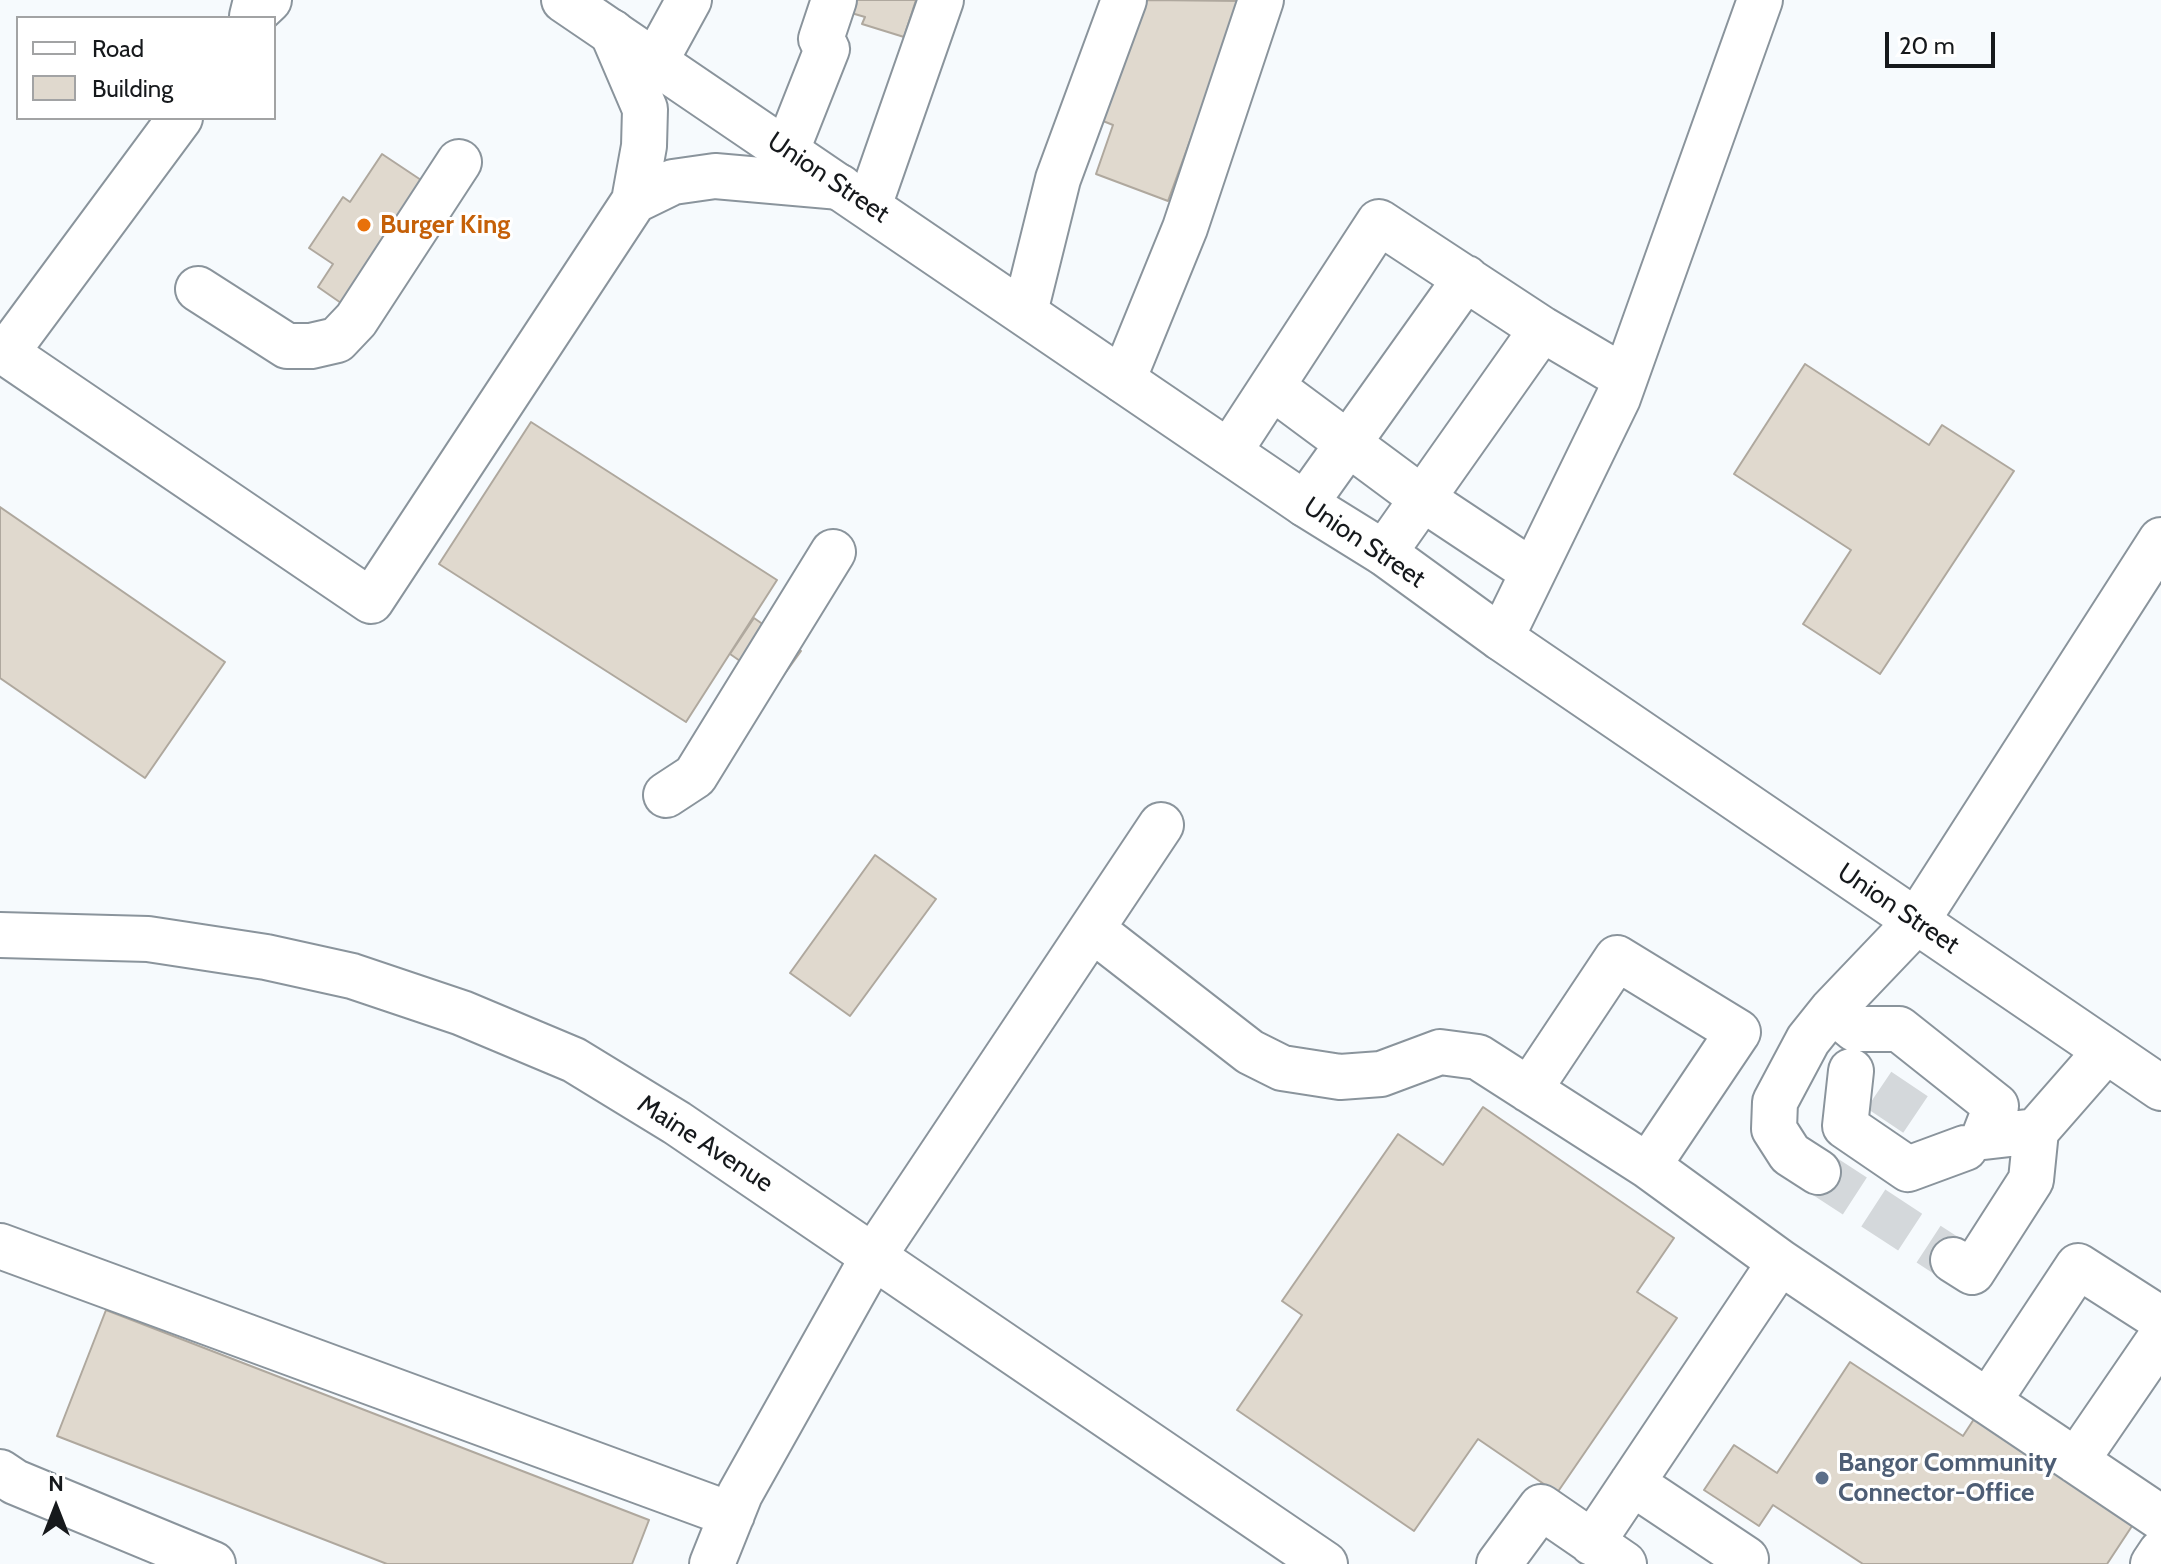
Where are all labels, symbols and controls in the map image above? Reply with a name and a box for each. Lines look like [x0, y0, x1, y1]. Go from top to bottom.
legend [16, 16, 276, 120]
scale bar [1889, 16, 1999, 66]
text: 20 m [1899, 31, 1955, 60]
text: Road [92, 34, 144, 63]
text: Building [92, 74, 173, 103]
street label: Union Street [761, 126, 895, 230]
place label: Burger King [380, 209, 510, 241]
marker: Burger King [355, 216, 373, 234]
street label: Union Street [1297, 491, 1431, 595]
street label: Union Street [1831, 857, 1965, 961]
street label: Maine Avenue [631, 1089, 779, 1199]
place label: Bangor Community Connector-Office [1838, 1447, 2057, 1508]
north arrow [16, 1468, 96, 1548]
marker: Bangor Community Connector-Office [1813, 1469, 1831, 1487]
text: N [48, 1470, 64, 1497]

